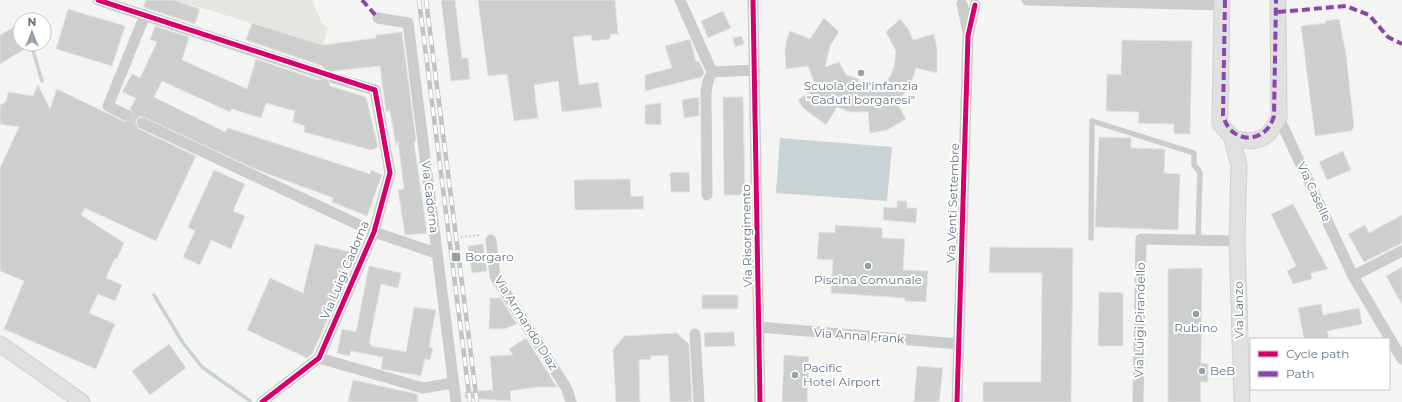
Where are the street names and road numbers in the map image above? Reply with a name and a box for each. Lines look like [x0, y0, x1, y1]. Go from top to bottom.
street label: Via Venti Settembre [943, 143, 962, 263]
street label: Via Cadorna [419, 160, 442, 234]
street label: Via Caselle [1294, 160, 1335, 224]
street label: Via Risorgimento [738, 184, 755, 288]
street label: Via Luigi Cadorna [317, 218, 372, 321]
street label: Via Luigi Pirandello [1131, 262, 1148, 378]
street label: Via Armando Diaz [491, 273, 561, 373]
street label: Via Lanzo [1231, 281, 1247, 339]
street label: Via Anna Frank [813, 325, 906, 346]

